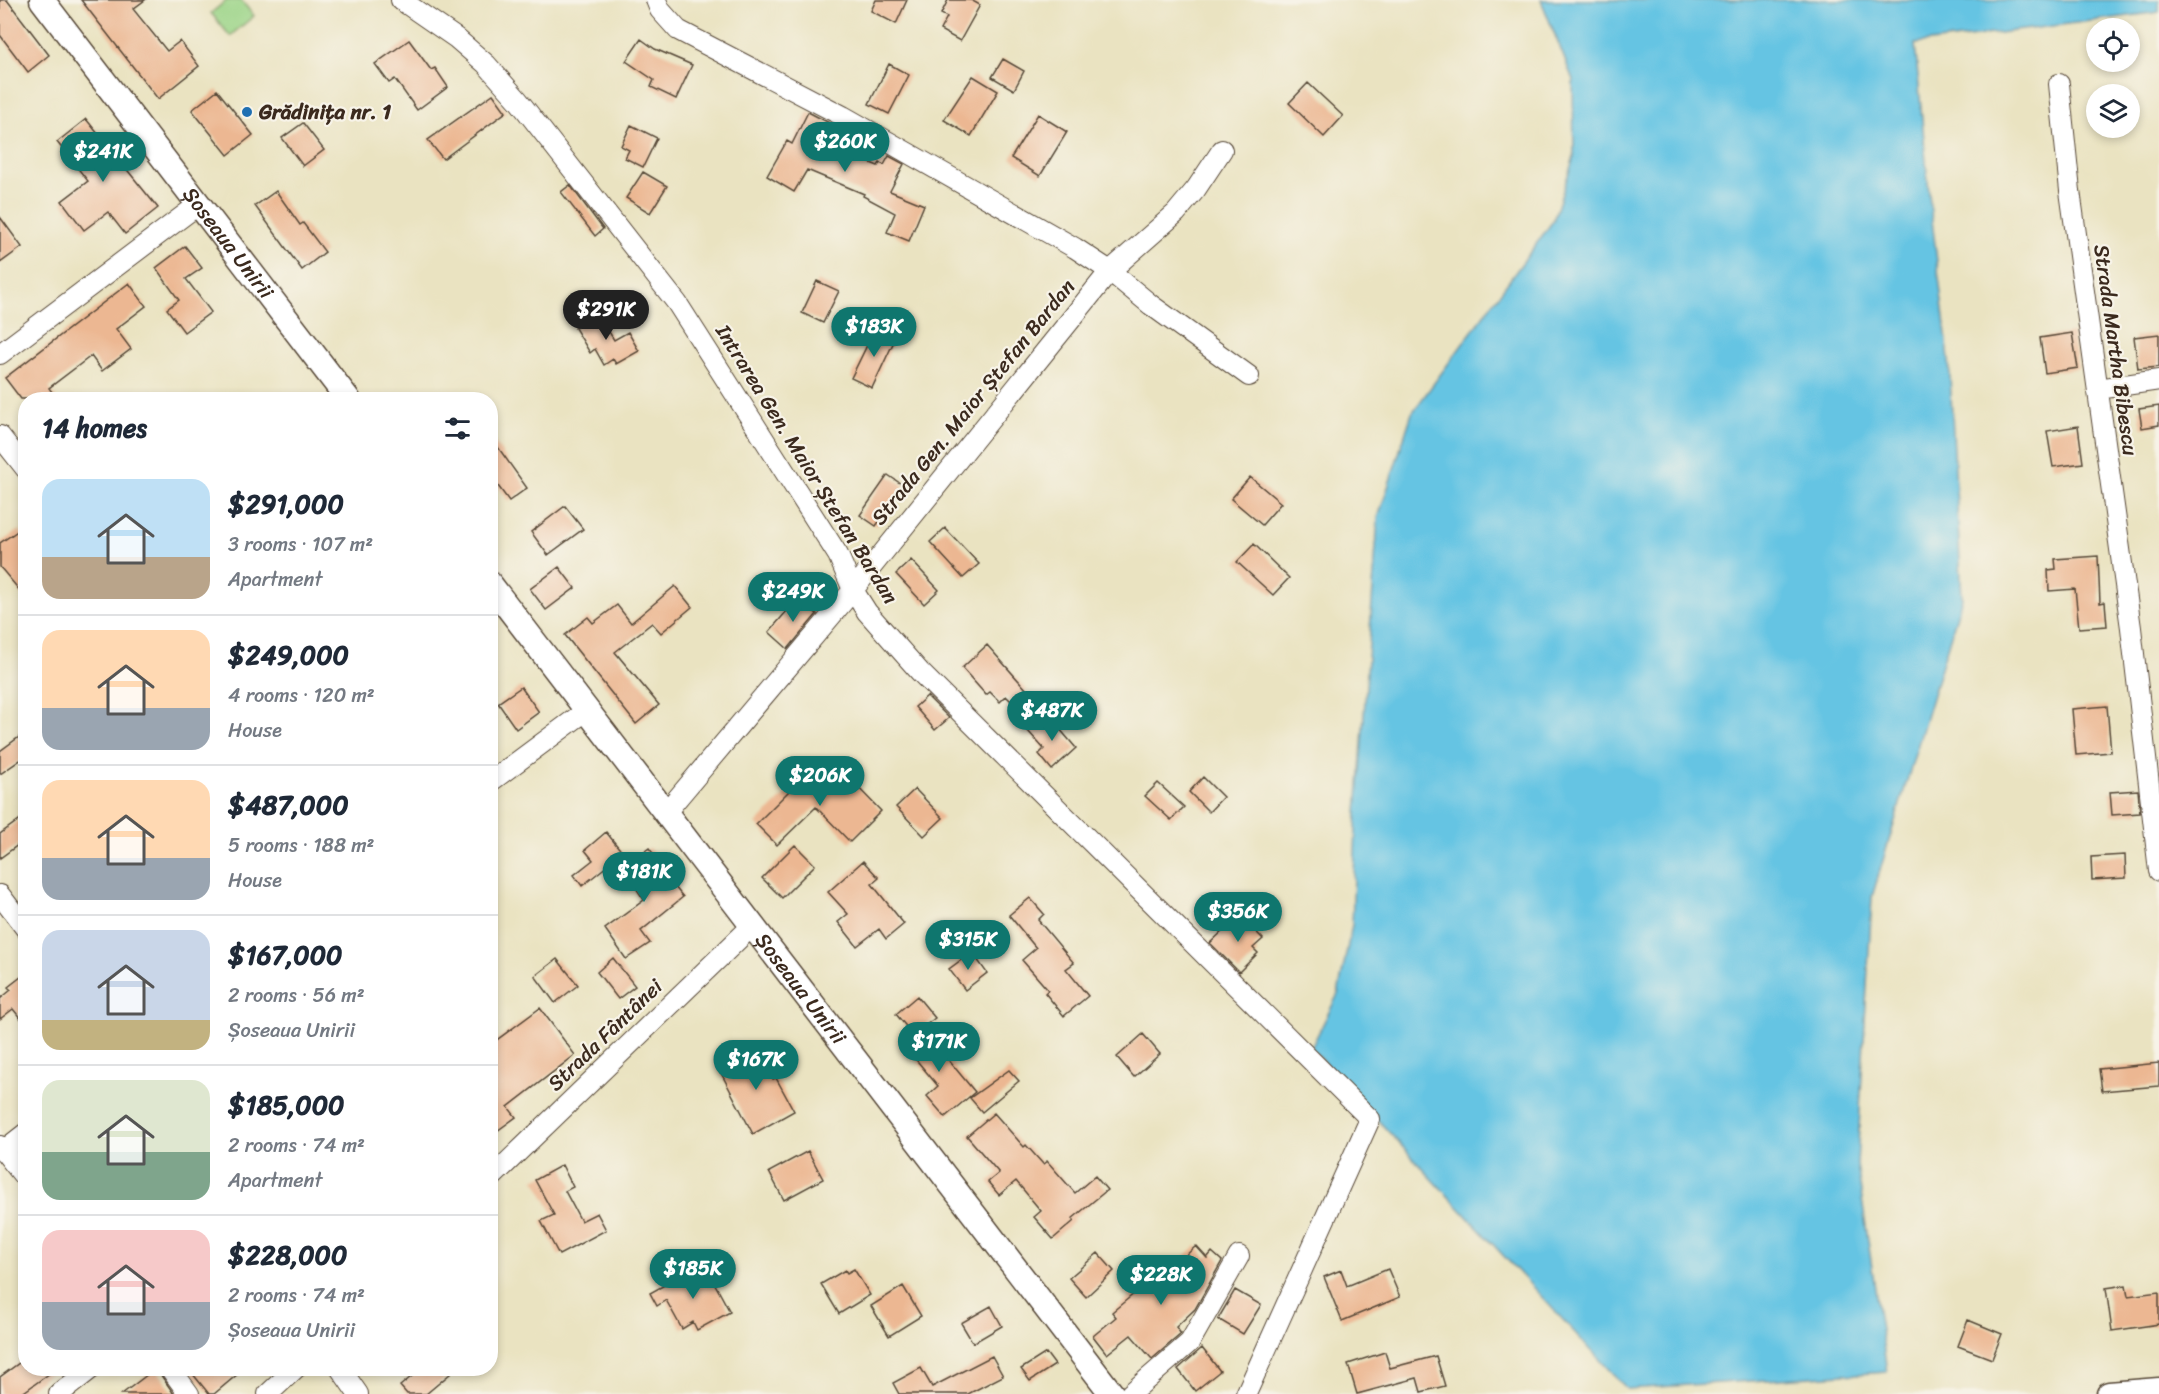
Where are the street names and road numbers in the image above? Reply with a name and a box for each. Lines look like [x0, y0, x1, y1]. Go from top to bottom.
street label: Șoseaua Unirii [173, 178, 285, 308]
street label: Strada Martha Bibescu [2082, 242, 2150, 459]
street label: Strada Gen. Maior Ștefan Bardan [861, 270, 1085, 534]
street label: Intrarea Gen. Maior Ștefan Bardan [704, 316, 909, 612]
street label: Șoseaua Unirii [745, 924, 857, 1054]
street label: Strada Fântânei [538, 969, 673, 1101]

